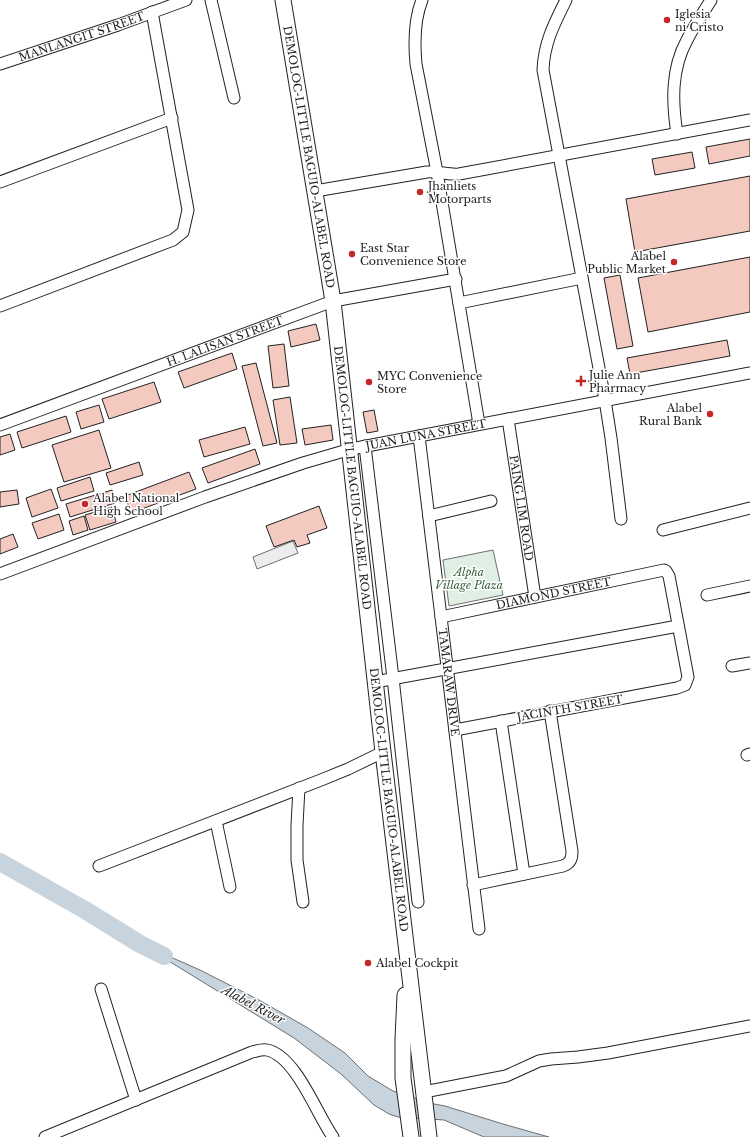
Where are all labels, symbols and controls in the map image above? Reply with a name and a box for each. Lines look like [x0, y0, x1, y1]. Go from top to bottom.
place label: Iglesia ni Cristo [675, 7, 724, 34]
street label: MANLANGIT STREET [17, 9, 147, 64]
marker: Iglesia ni Cristo [662, 15, 672, 25]
street label: DEMOLOC-LITTLE BAGUIO-ALABEL ROAD [280, 25, 338, 289]
place label: Jhanliets Motorparts [426, 179, 491, 206]
marker: Jhanliets Motorparts [415, 187, 425, 197]
place label: East Star Convenience Store [360, 241, 467, 268]
marker: East Star Convenience Store [347, 249, 357, 259]
place label: Alabel Public Market [587, 249, 667, 276]
marker: Alabel Public Market [669, 257, 679, 267]
street label: H. LALISAN STREET [165, 313, 285, 369]
street label: DEMOLOC-LITTLE BAGUIO-ALABEL ROAD [331, 345, 374, 611]
place label: Julie Ann Pharmacy [587, 368, 646, 395]
place label: MYC Convenience Store [377, 369, 482, 396]
marker: Julie Ann Pharmacy [576, 376, 586, 386]
marker: MYC Convenience Store [364, 377, 374, 387]
place label: Alabel Rural Bank [639, 401, 702, 428]
marker: Alabel Rural Bank [705, 409, 715, 419]
street label: JUAN LUNA STREET [362, 416, 488, 453]
street label: PAING LIM ROAD [507, 454, 536, 562]
place label: Alabel National High School [92, 491, 180, 518]
marker: Alabel National High School [80, 499, 90, 509]
park label: Alpha Village Plaza [435, 565, 503, 592]
street label: DIAMOND STREET [495, 574, 612, 612]
street label: TAMARAW DRIVE [435, 627, 462, 737]
street label: DEMOLOC-LITTLE BAGUIO-ALABEL ROAD [367, 667, 411, 933]
street label: JACINTH STREET [514, 692, 624, 725]
place label: Alabel Cockpit [375, 956, 459, 970]
marker: Alabel Cockpit [363, 958, 373, 968]
water label: Alabel River [218, 981, 288, 1028]

